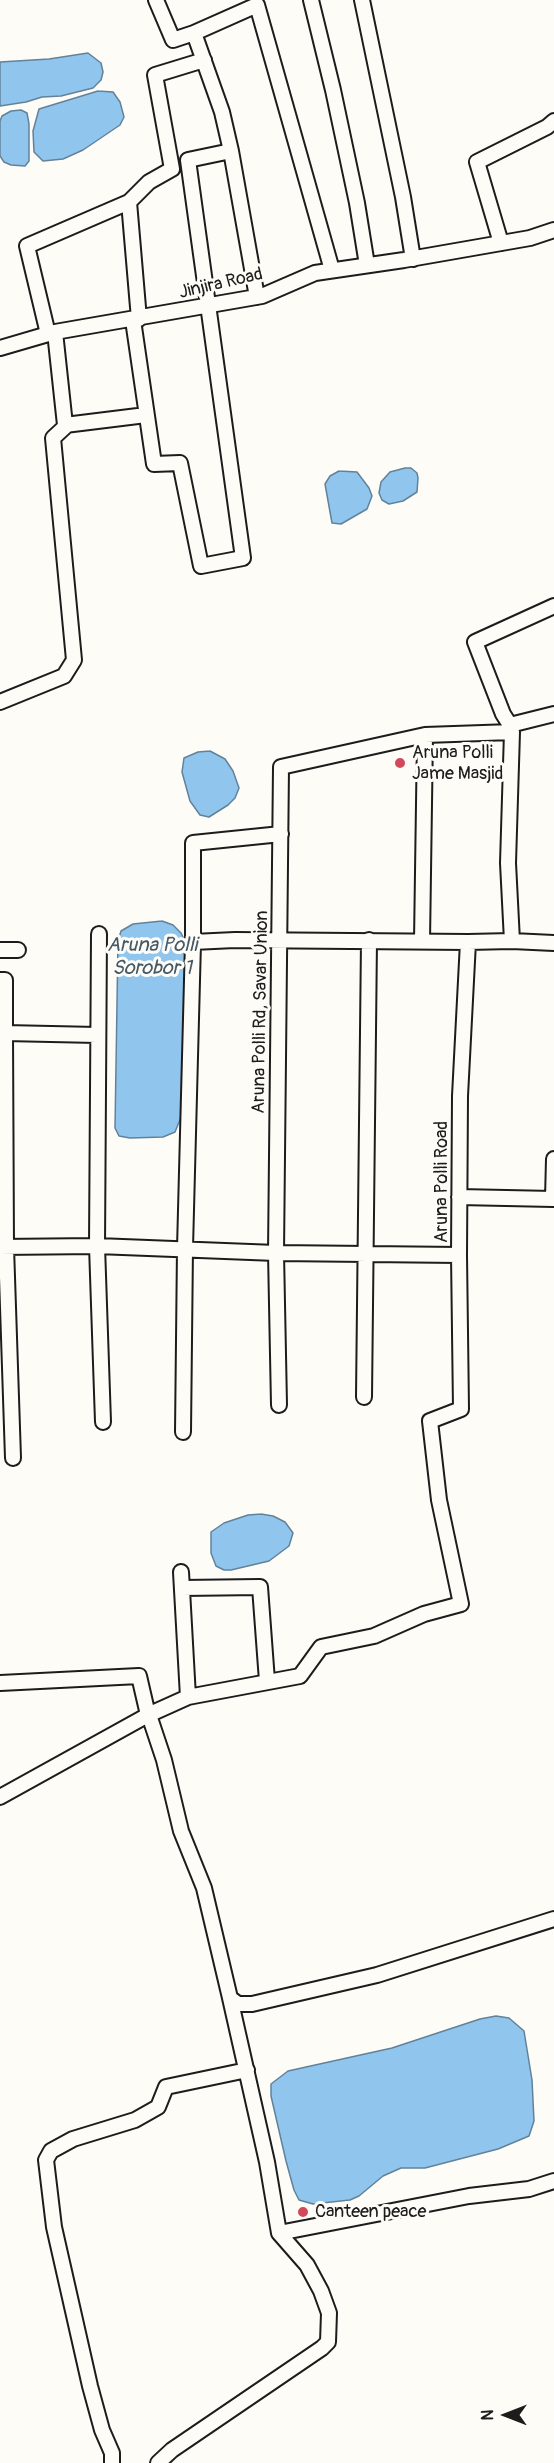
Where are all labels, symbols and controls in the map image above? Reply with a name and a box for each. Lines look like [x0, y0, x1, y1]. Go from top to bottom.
street label: Jinjira Road [177, 264, 265, 304]
place label: Aruna Polli Jame Masjid [412, 742, 503, 784]
marker: Aruna Polli Jame Masjid [393, 756, 407, 770]
street label: Aruna Polli Rd, Savar Union [248, 910, 274, 1114]
water label: Aruna Polli Sorobor 1 [107, 934, 197, 981]
street label: Aruna Polli Road [431, 1121, 453, 1243]
place label: Canteen peace [315, 2201, 426, 2223]
marker: Canteen peace [296, 2205, 310, 2219]
north arrow [476, 2385, 536, 2445]
text: N [478, 2410, 498, 2420]

